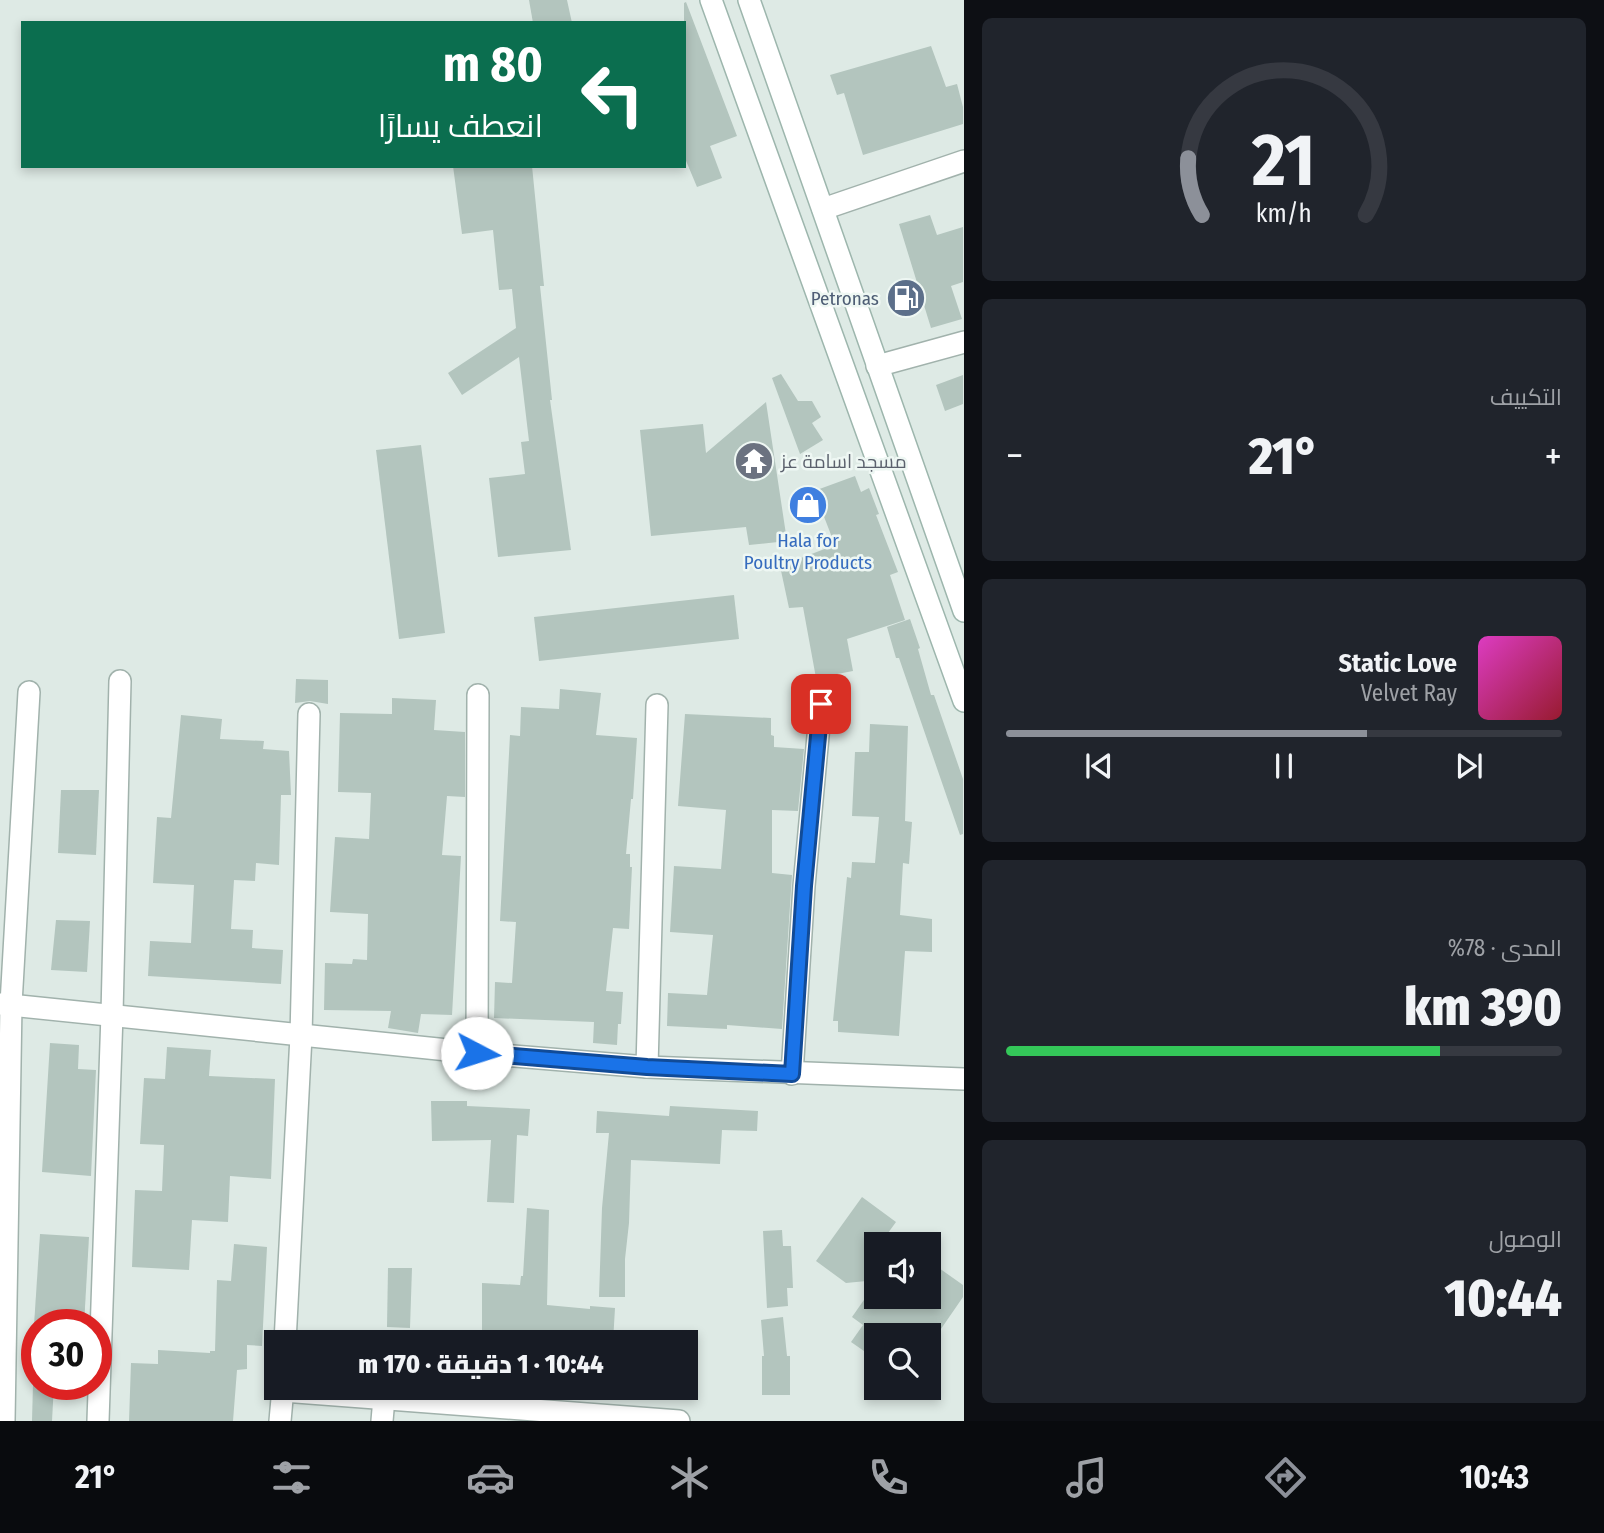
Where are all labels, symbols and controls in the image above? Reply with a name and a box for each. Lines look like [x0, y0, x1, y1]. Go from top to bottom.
text: 80 m [443, 35, 543, 94]
icon: left [567, 49, 658, 140]
text: انعطف يسارًا [378, 107, 543, 145]
text: 21 [1251, 118, 1316, 205]
text: km/h [1256, 199, 1312, 229]
fuel station icon: Petronas [885, 277, 927, 319]
place label: Petronas [811, 287, 879, 310]
text: التكييف [1490, 383, 1562, 411]
text: 21° [1249, 425, 1319, 488]
text: − [1006, 433, 1023, 479]
text: + [1545, 433, 1562, 479]
temple icon: مسجد اسامة عز [733, 440, 775, 482]
place label: مسجد اسامة عز [780, 450, 907, 473]
shop icon: Hala for Poultry Products [787, 484, 829, 526]
place label: Hala for Poultry Products [744, 529, 872, 574]
text: Static Love [1339, 648, 1457, 679]
pin [791, 674, 851, 734]
text: Velvet Ray [1361, 679, 1457, 707]
icon: arrive [802, 685, 840, 723]
icon: previous [1080, 747, 1118, 785]
icon: pause [1265, 747, 1303, 785]
icon: next [1450, 747, 1488, 785]
text: المدى · 78% [1448, 934, 1562, 962]
text: 390 km [1404, 976, 1562, 1039]
position arrow [440, 1016, 514, 1090]
text: الوصول [1489, 1225, 1562, 1253]
map controls [864, 1232, 941, 1400]
button: sound [864, 1232, 941, 1309]
text: 10:44 [1444, 1267, 1562, 1330]
speed limit sign: 30 [21, 1309, 112, 1400]
button: search [864, 1323, 941, 1400]
text: 10:44 · 1 دقيقة · 170 m [358, 1349, 604, 1380]
icon: filters [267, 1453, 316, 1502]
icon: car [466, 1453, 515, 1502]
icon: climate [665, 1453, 714, 1502]
icon: phone [864, 1453, 913, 1502]
icon: music [1062, 1453, 1111, 1502]
icon: directions [1261, 1453, 1310, 1502]
text: 21° [75, 1458, 118, 1496]
text: 10:43 [1460, 1458, 1529, 1496]

